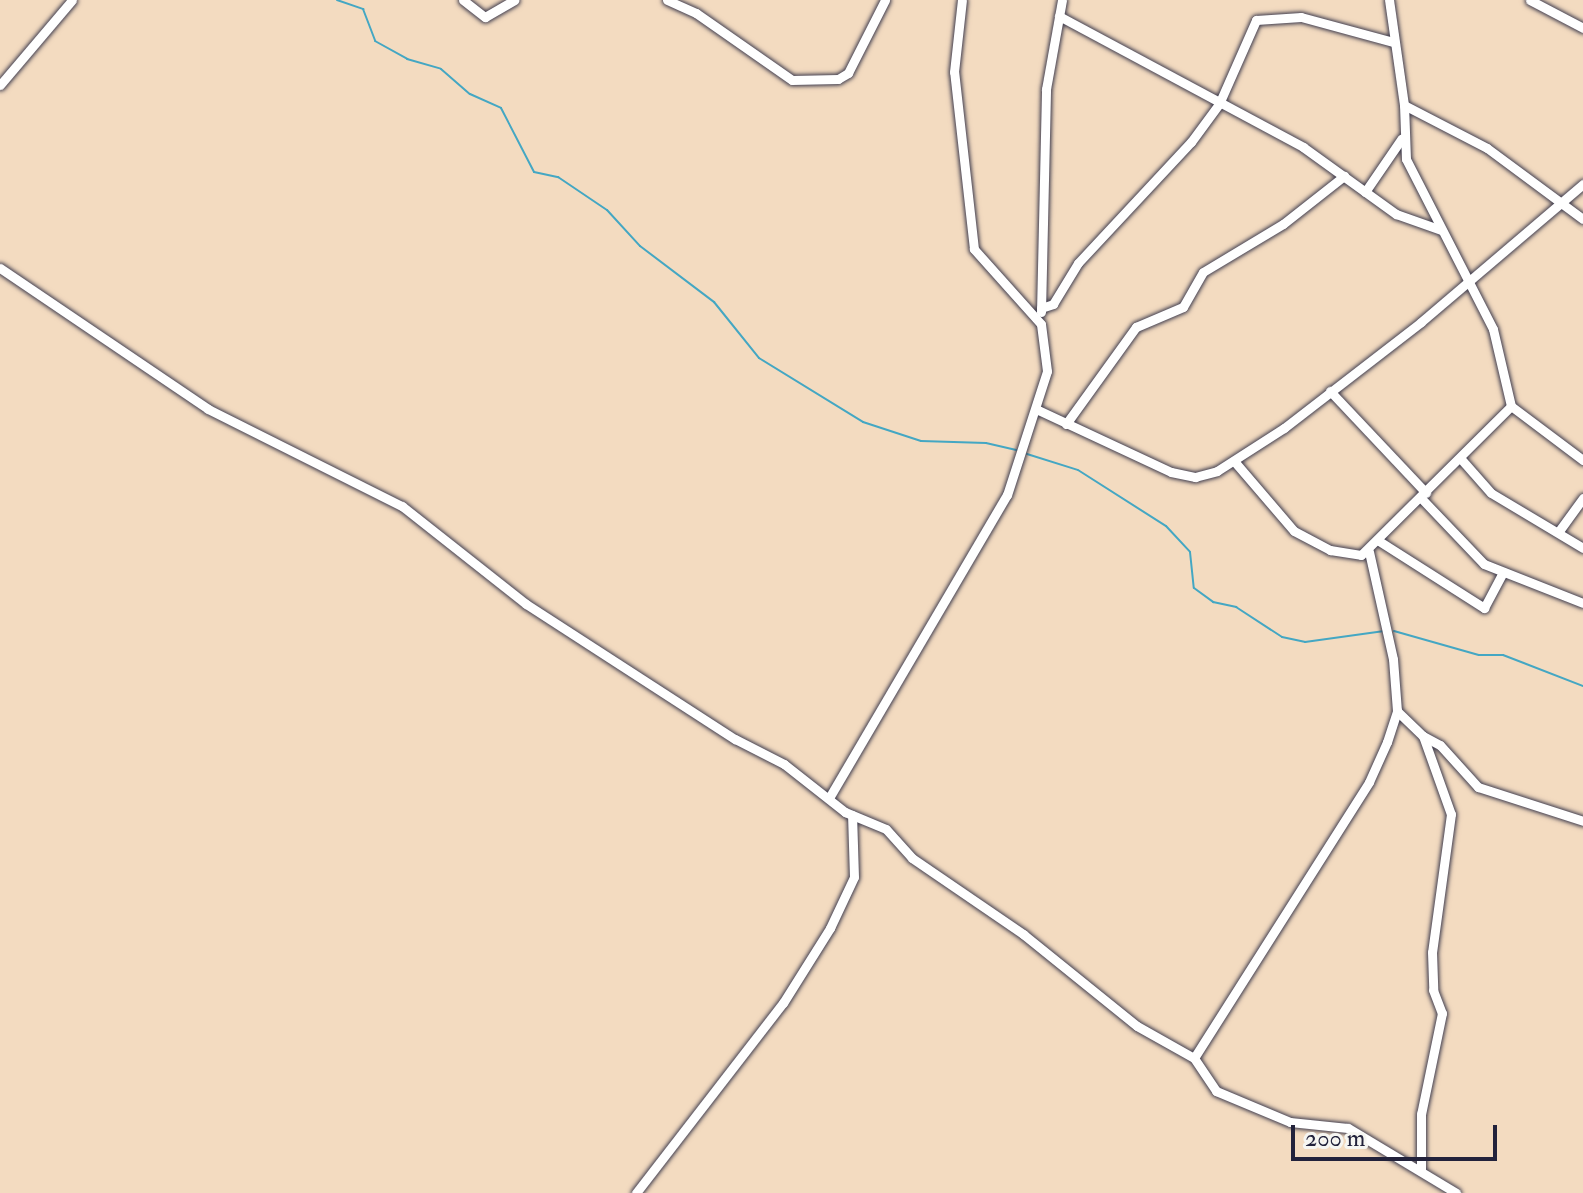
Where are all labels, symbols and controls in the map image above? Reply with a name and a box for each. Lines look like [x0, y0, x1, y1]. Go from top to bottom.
scale bar [1295, 1109, 1501, 1159]
text: 200 m [1305, 1123, 1365, 1154]

